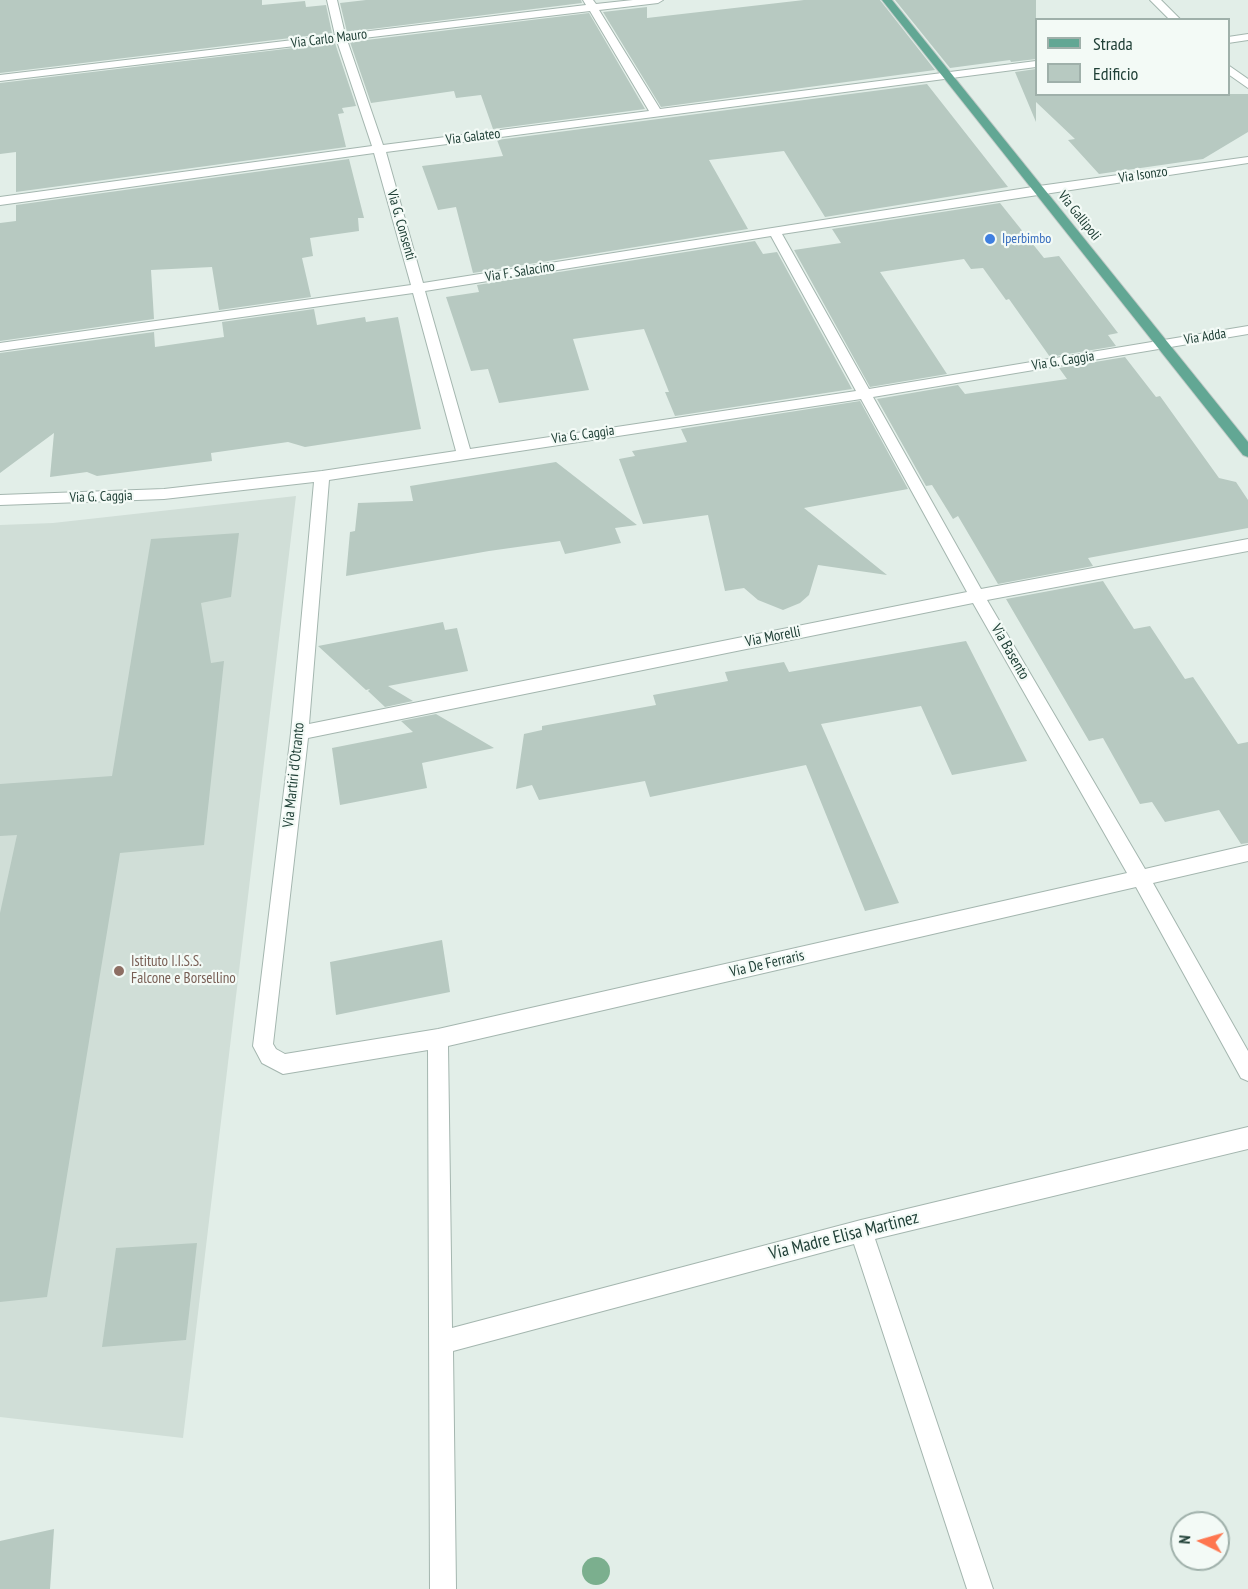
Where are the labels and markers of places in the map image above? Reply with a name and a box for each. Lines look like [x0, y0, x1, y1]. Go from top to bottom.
place label: Iperbimbo [1002, 231, 1051, 247]
marker: Iperbimbo [983, 232, 997, 246]
place label: Istituto I.I.S.S. Falcone e Borsellino [131, 953, 236, 988]
marker: Istituto I.I.S.S. Falcone e Borsellino [112, 964, 126, 978]

